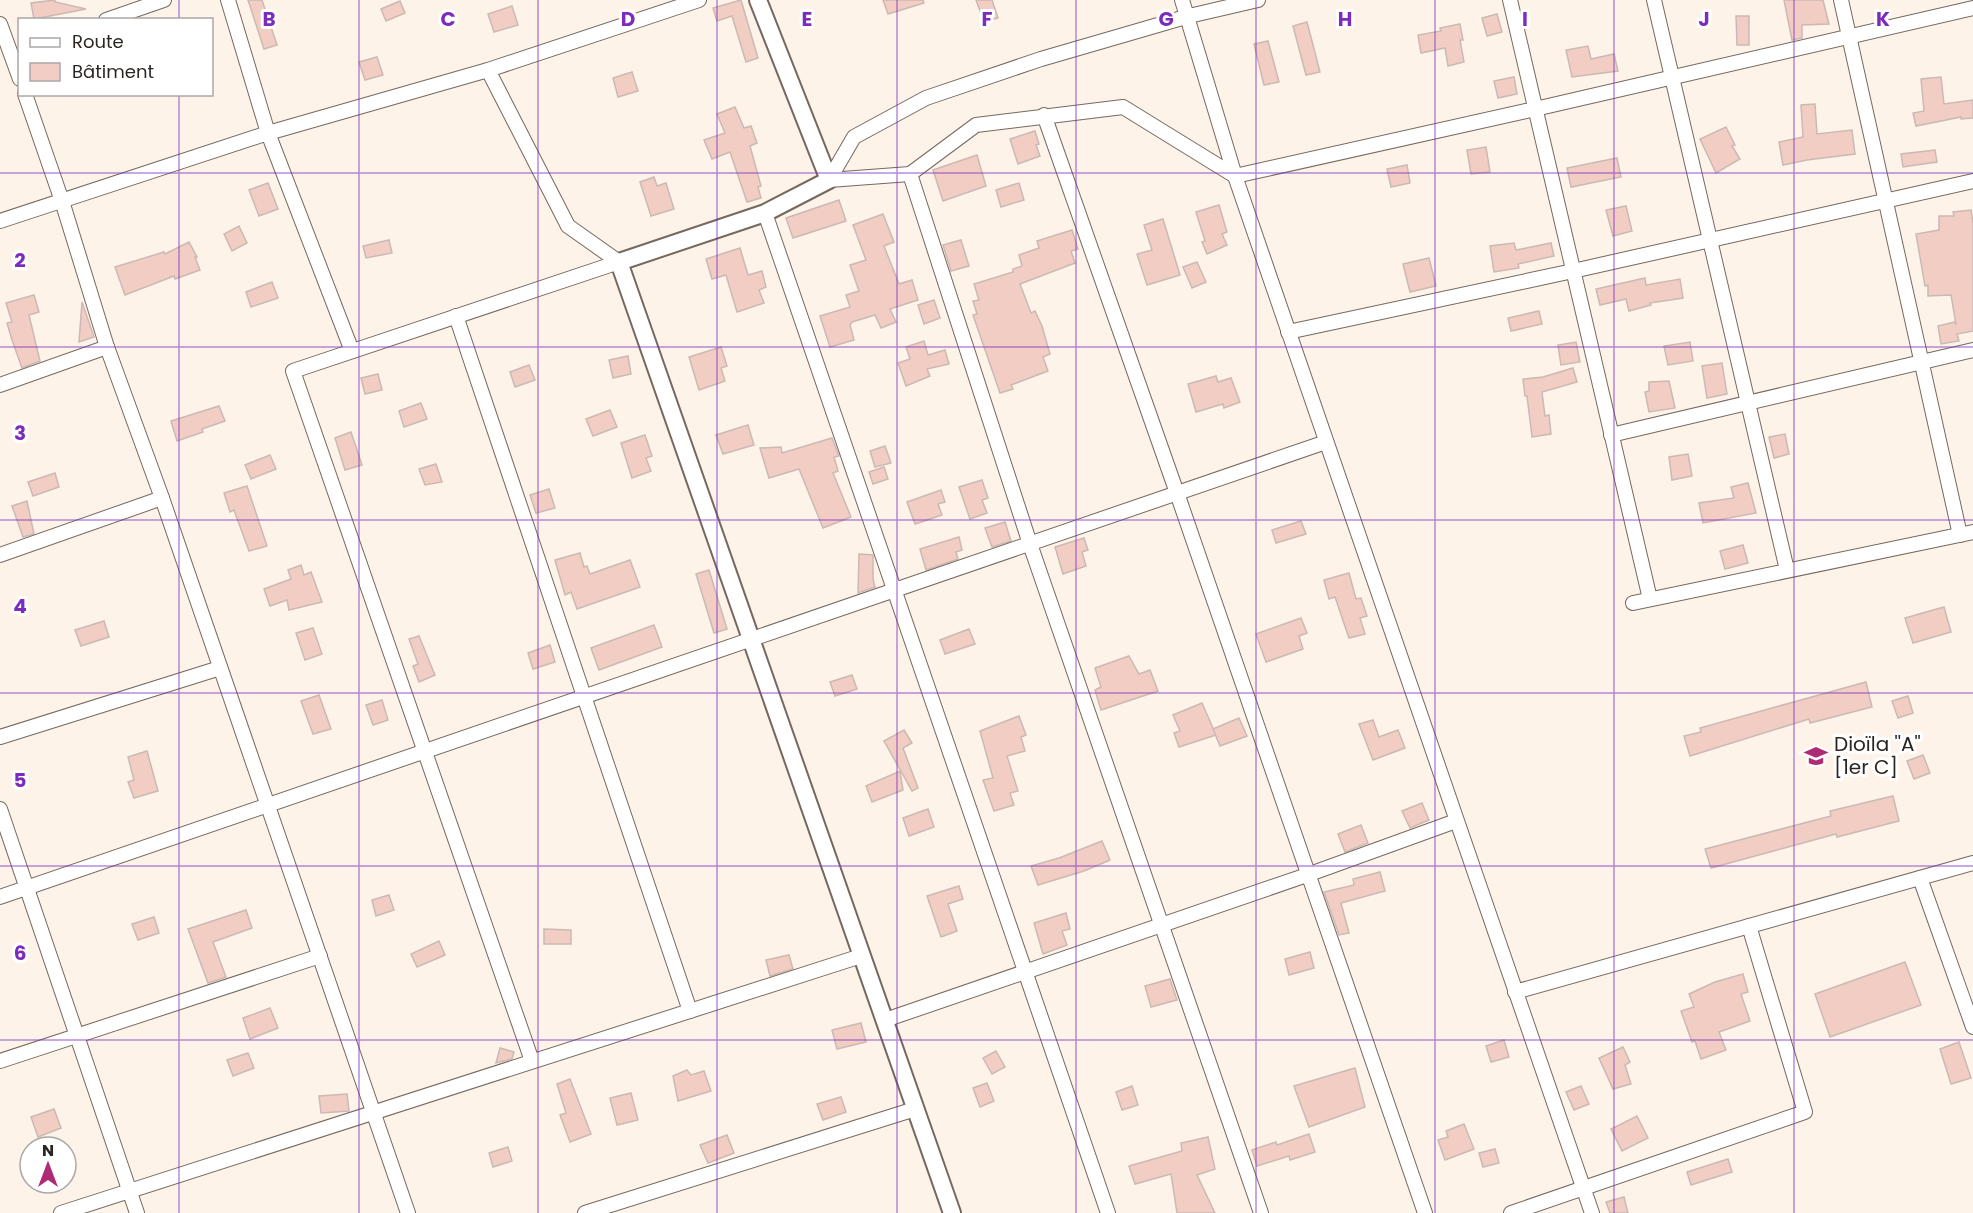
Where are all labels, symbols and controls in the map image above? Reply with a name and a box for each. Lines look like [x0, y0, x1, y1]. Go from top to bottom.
text: B [262, 5, 276, 33]
text: C [440, 5, 456, 33]
text: D [621, 5, 635, 33]
text: E [802, 5, 812, 33]
text: F [982, 5, 993, 33]
text: G [1158, 5, 1174, 33]
text: H [1338, 5, 1352, 33]
text: I [1522, 5, 1528, 33]
text: J [1698, 5, 1710, 33]
text: K [1876, 5, 1890, 33]
legend [18, 18, 213, 96]
text: Route [72, 29, 124, 54]
text: Bâtiment [72, 59, 154, 84]
text: 2 [14, 246, 26, 274]
text: 3 [14, 419, 26, 447]
text: 4 [13, 592, 27, 620]
place label: Dioïla ''A'' [1er C] [1834, 730, 1921, 781]
school or university icon: Dioïla ''A'' [1er C] [1803, 743, 1829, 769]
text: 5 [14, 766, 27, 794]
text: 6 [14, 939, 26, 967]
north arrow [18, 1135, 78, 1195]
text: N [42, 1139, 54, 1162]

